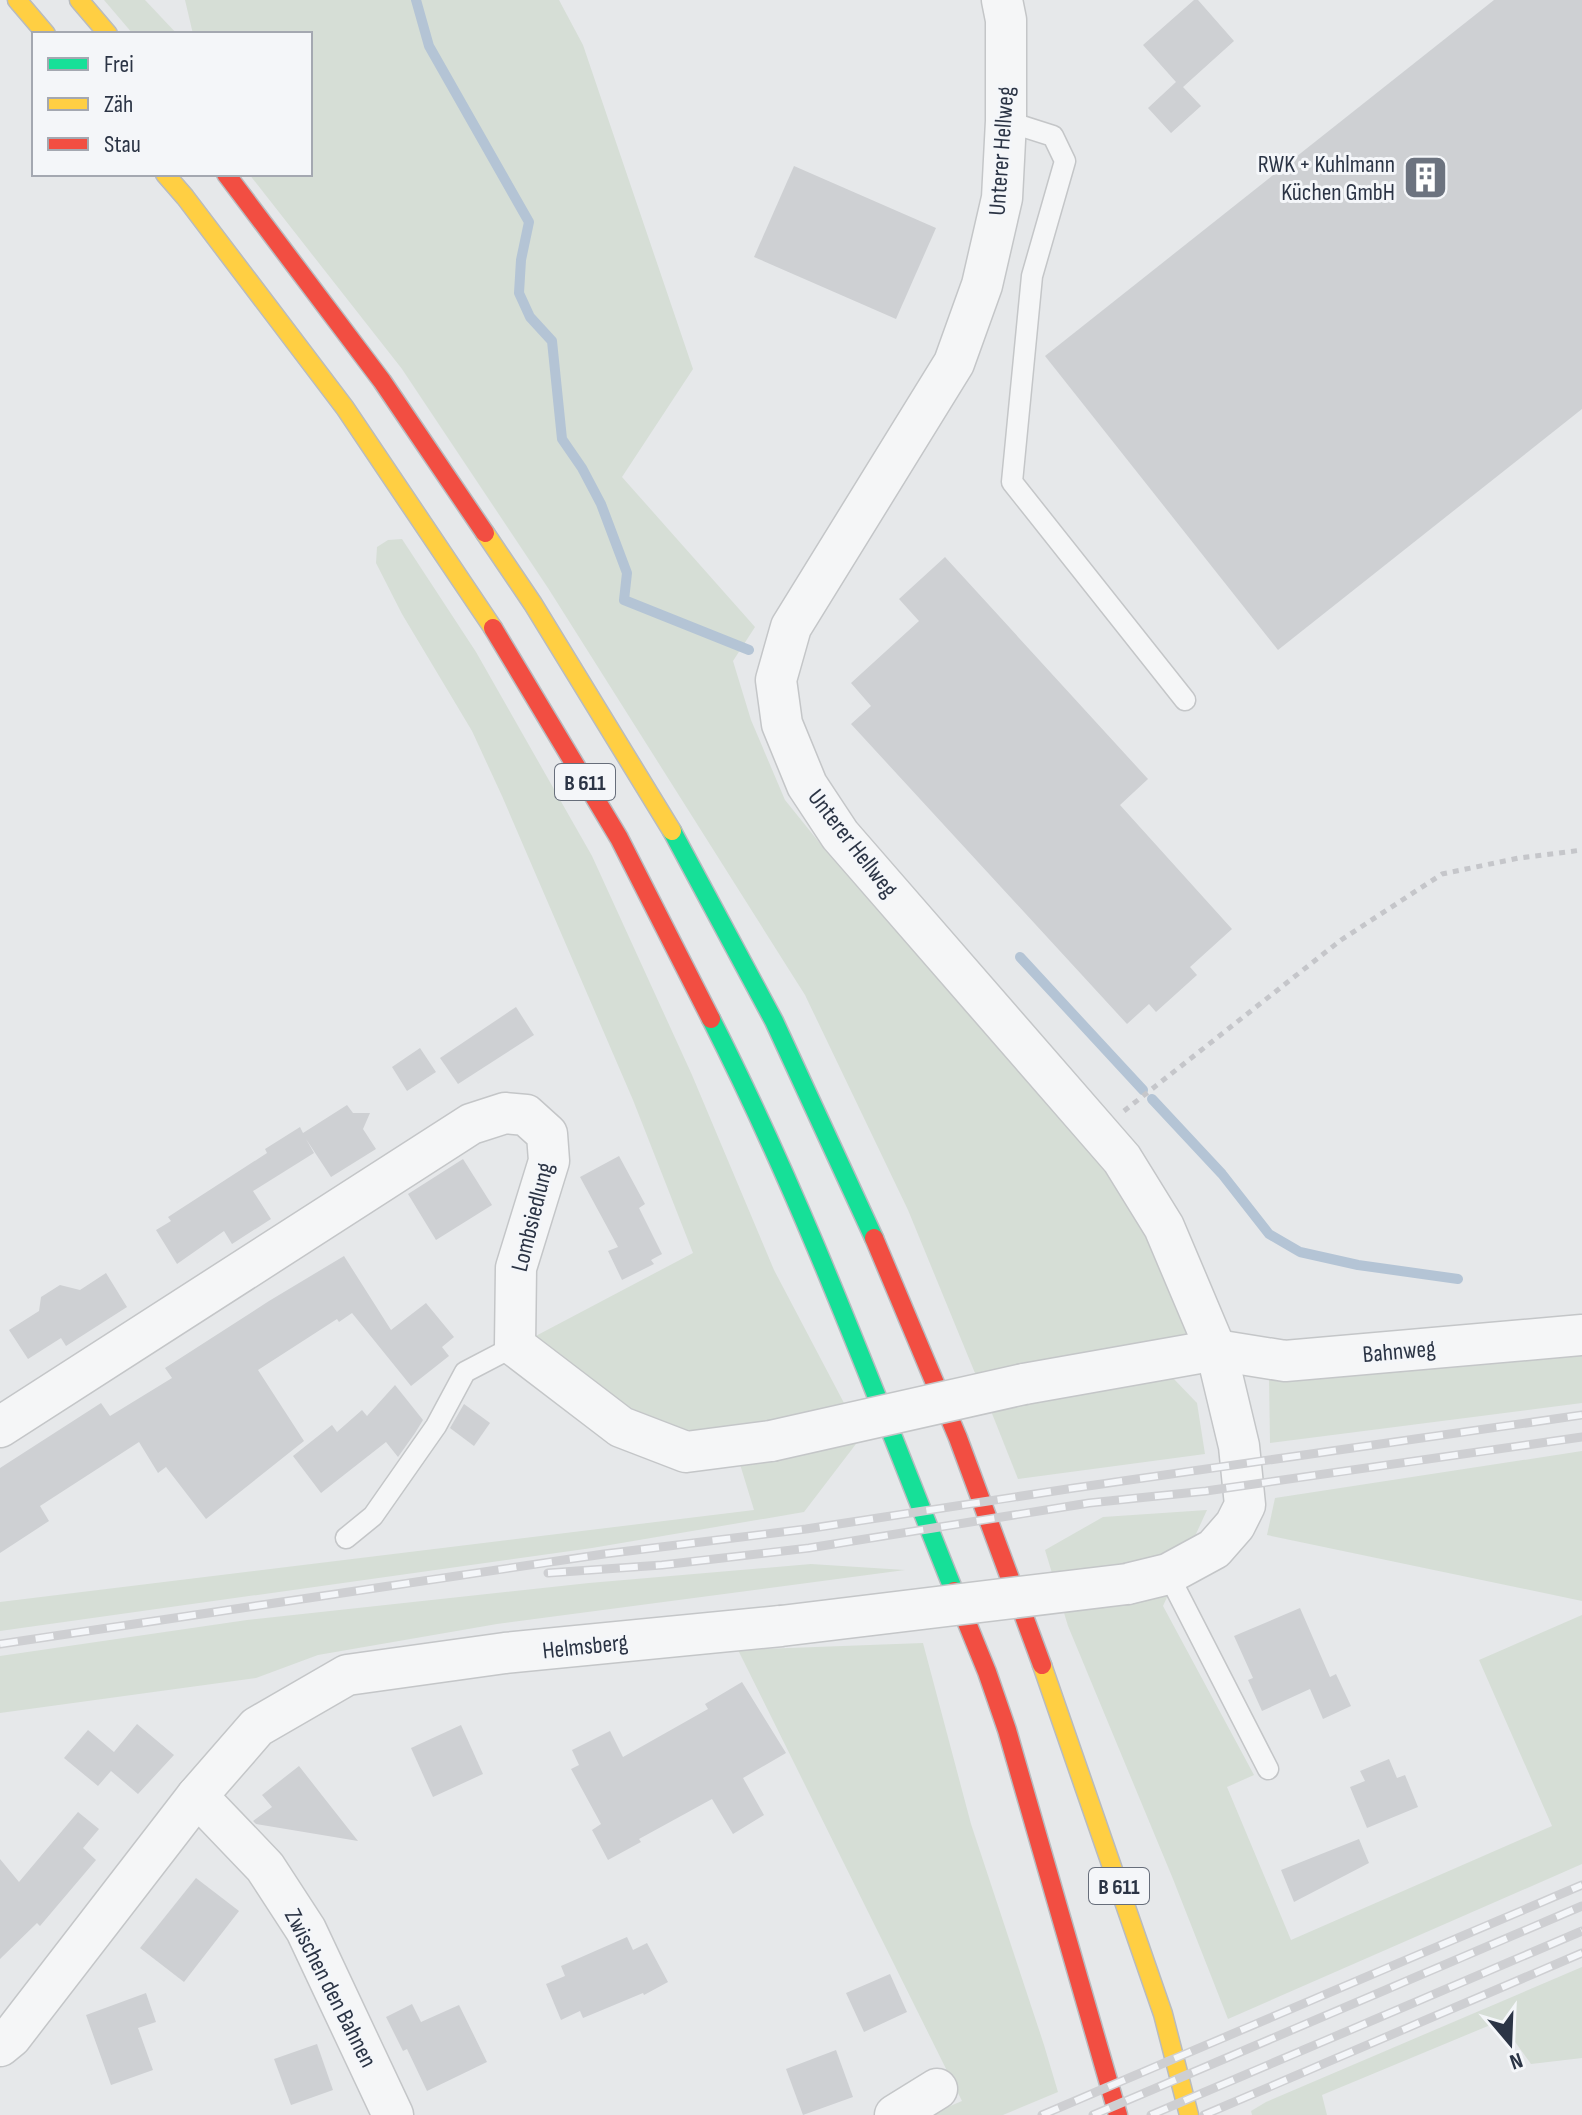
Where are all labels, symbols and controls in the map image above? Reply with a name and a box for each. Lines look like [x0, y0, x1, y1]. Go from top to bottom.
legend [32, 32, 312, 176]
text: Frei [104, 50, 134, 79]
street label: Unterer Hellweg [983, 86, 1020, 217]
text: Zäh [104, 90, 133, 119]
text: Stau [104, 130, 141, 159]
place label: RWK + Kuhlmann Küchen GmbH [1258, 150, 1395, 207]
building icon: RWK + Kuhlmann Küchen GmbH [1402, 154, 1450, 202]
road number: B 611 [555, 764, 615, 800]
street label: Unterer Hellweg [801, 783, 904, 903]
street label: Lombsiedlung [505, 1160, 560, 1274]
street label: Bahnweg [1361, 1334, 1437, 1369]
street label: Helmsberg [541, 1628, 629, 1665]
road number: B 611 [1089, 1868, 1149, 1904]
street label: Zwischen den Bahnen [278, 1904, 383, 2072]
north arrow [1470, 2003, 1550, 2083]
text: N [1506, 2046, 1526, 2075]

